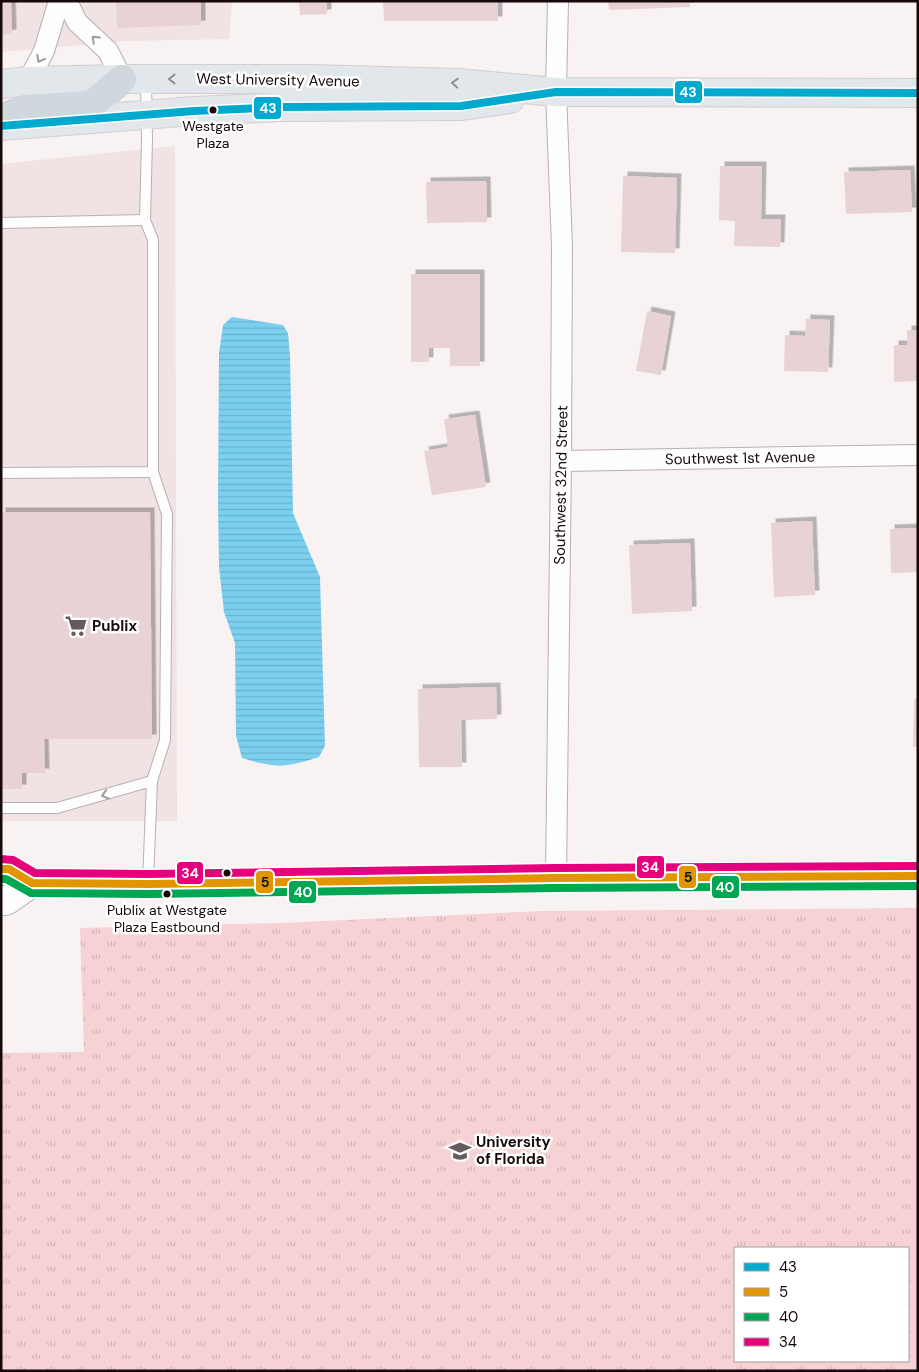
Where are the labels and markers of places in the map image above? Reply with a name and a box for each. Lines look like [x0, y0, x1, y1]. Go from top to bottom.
marker: Westgate Plaza [208, 105, 218, 115]
place label: Westgate Plaza [182, 117, 244, 152]
supermarket icon: Publix [63, 613, 89, 639]
place label: Publix [92, 616, 137, 636]
unlabelled marker [222, 868, 232, 878]
marker: Publix at Westgate Plaza Eastbound [162, 889, 172, 899]
place label: Publix at Westgate Plaza Eastbound [107, 901, 227, 936]
place label: University of Florida [476, 1132, 551, 1169]
school or university icon: University of Florida [447, 1138, 473, 1164]

